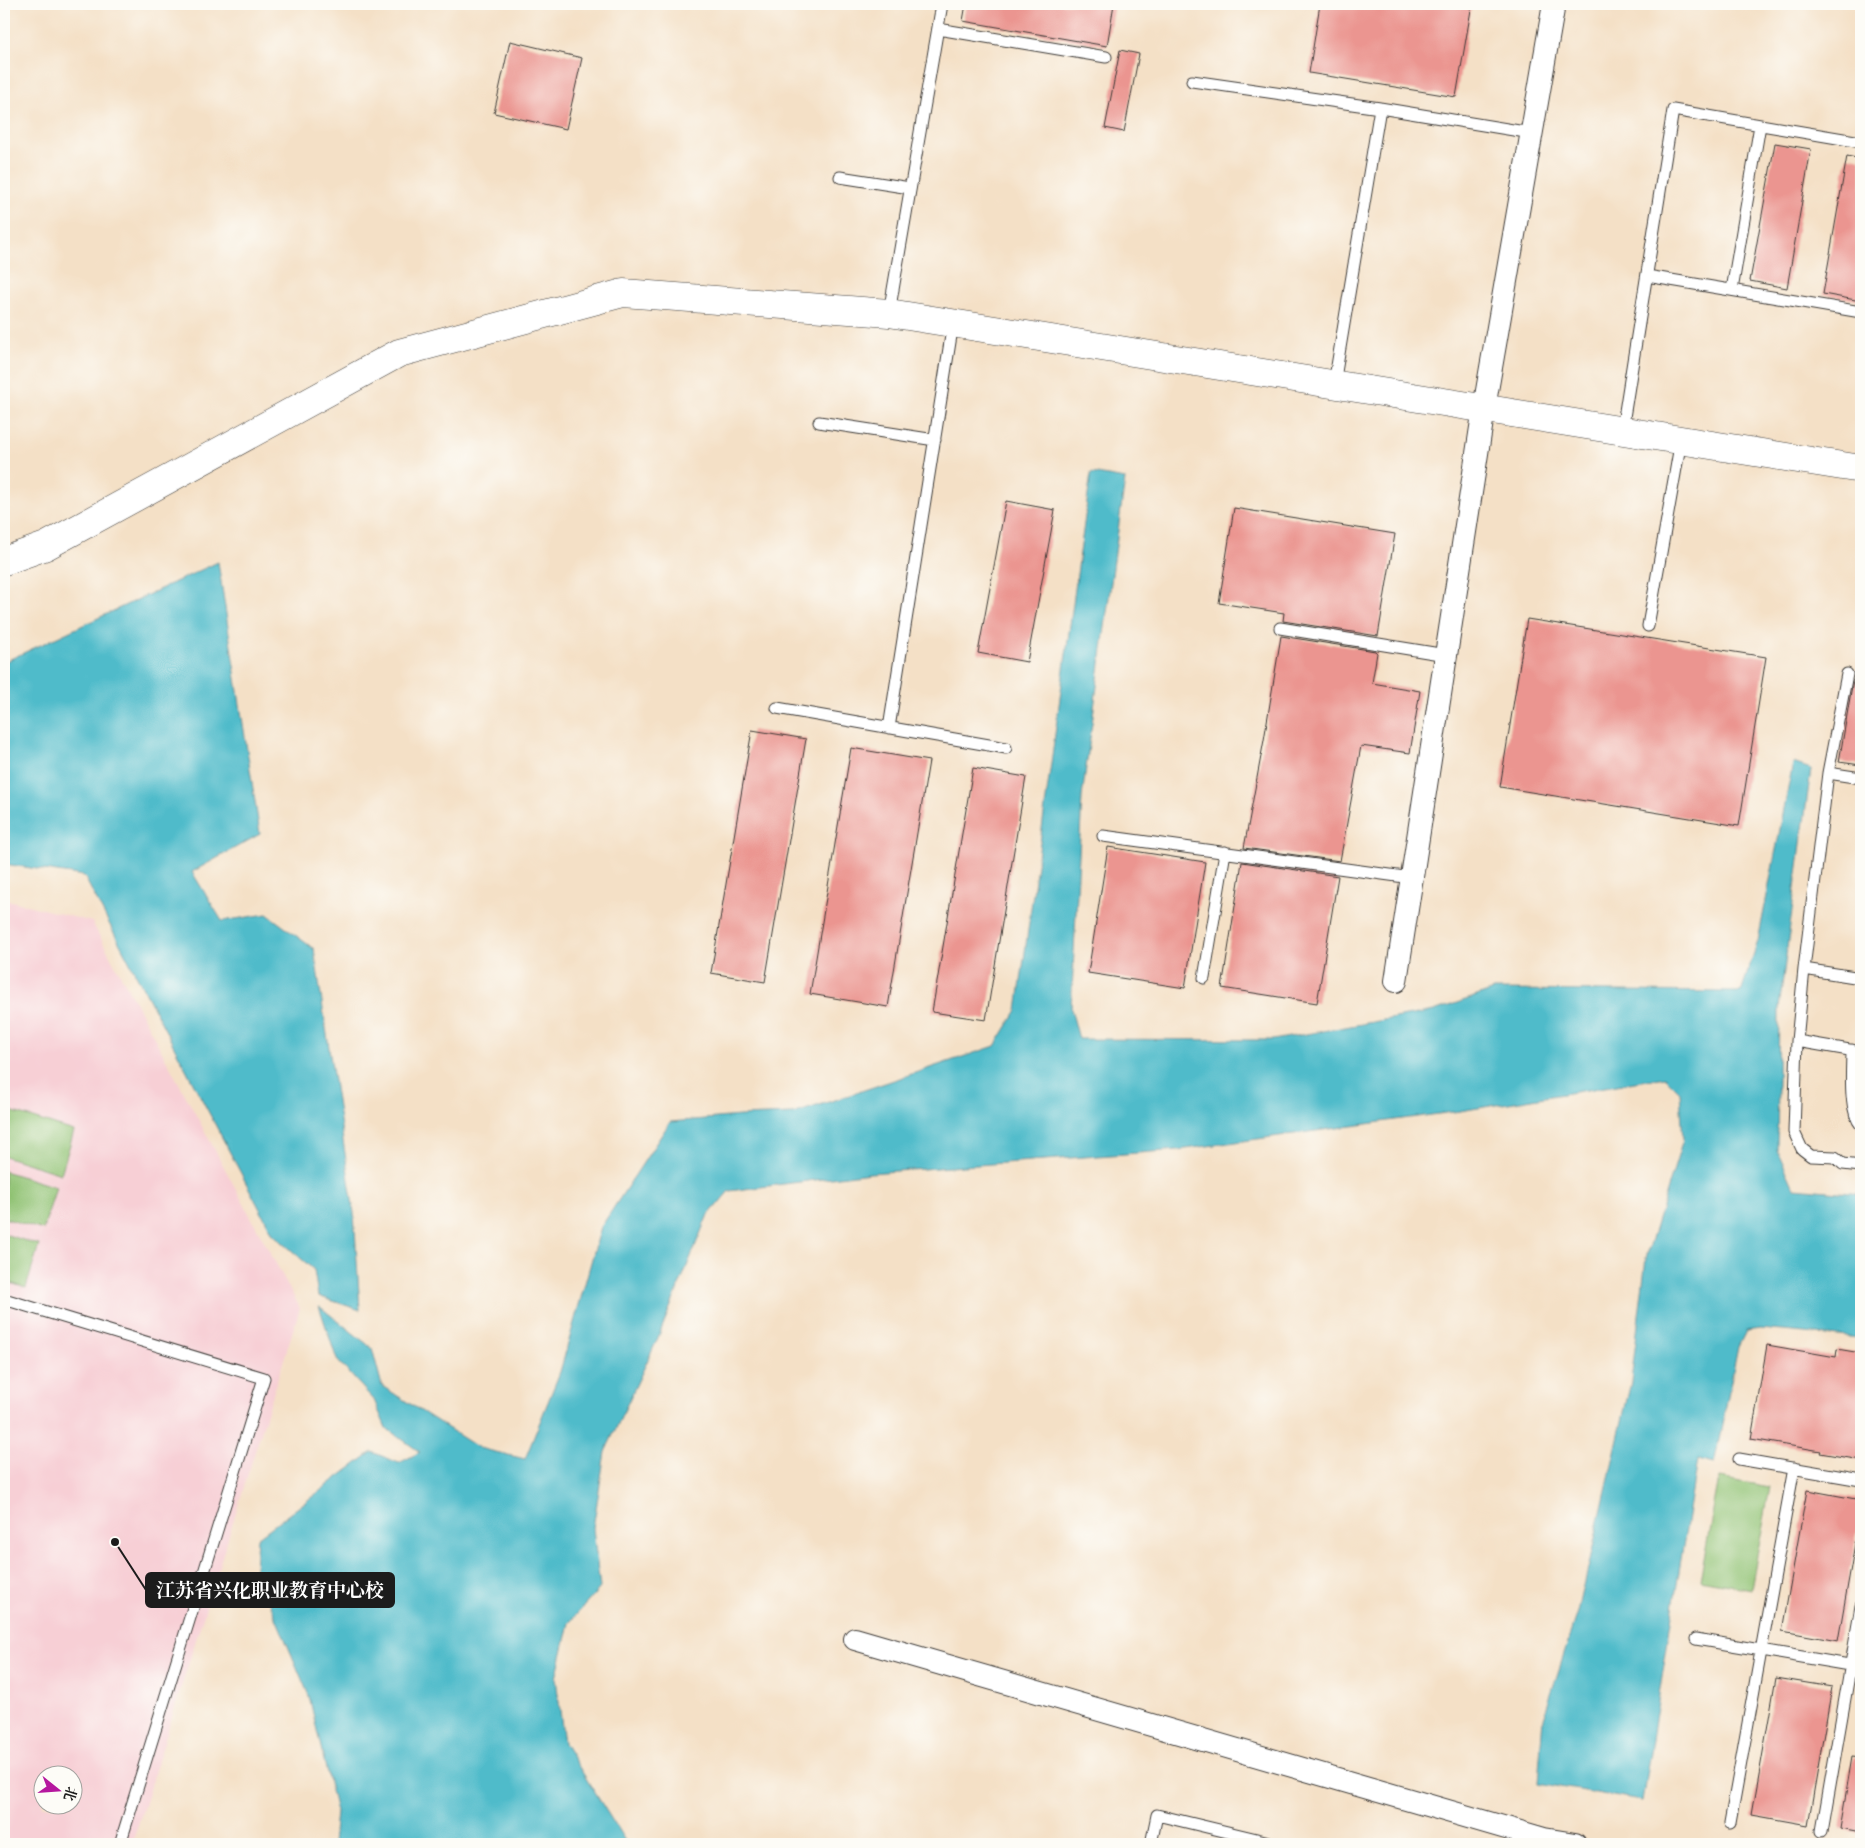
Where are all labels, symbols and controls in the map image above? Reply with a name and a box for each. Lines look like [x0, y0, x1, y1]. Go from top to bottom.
callout: 江苏省兴化职业教育中心校 [146, 1573, 394, 1607]
text: 江苏省兴化职业教育中心校 [156, 1578, 384, 1604]
north arrow [32, 1766, 82, 1816]
text: 北 [59, 1784, 81, 1803]

